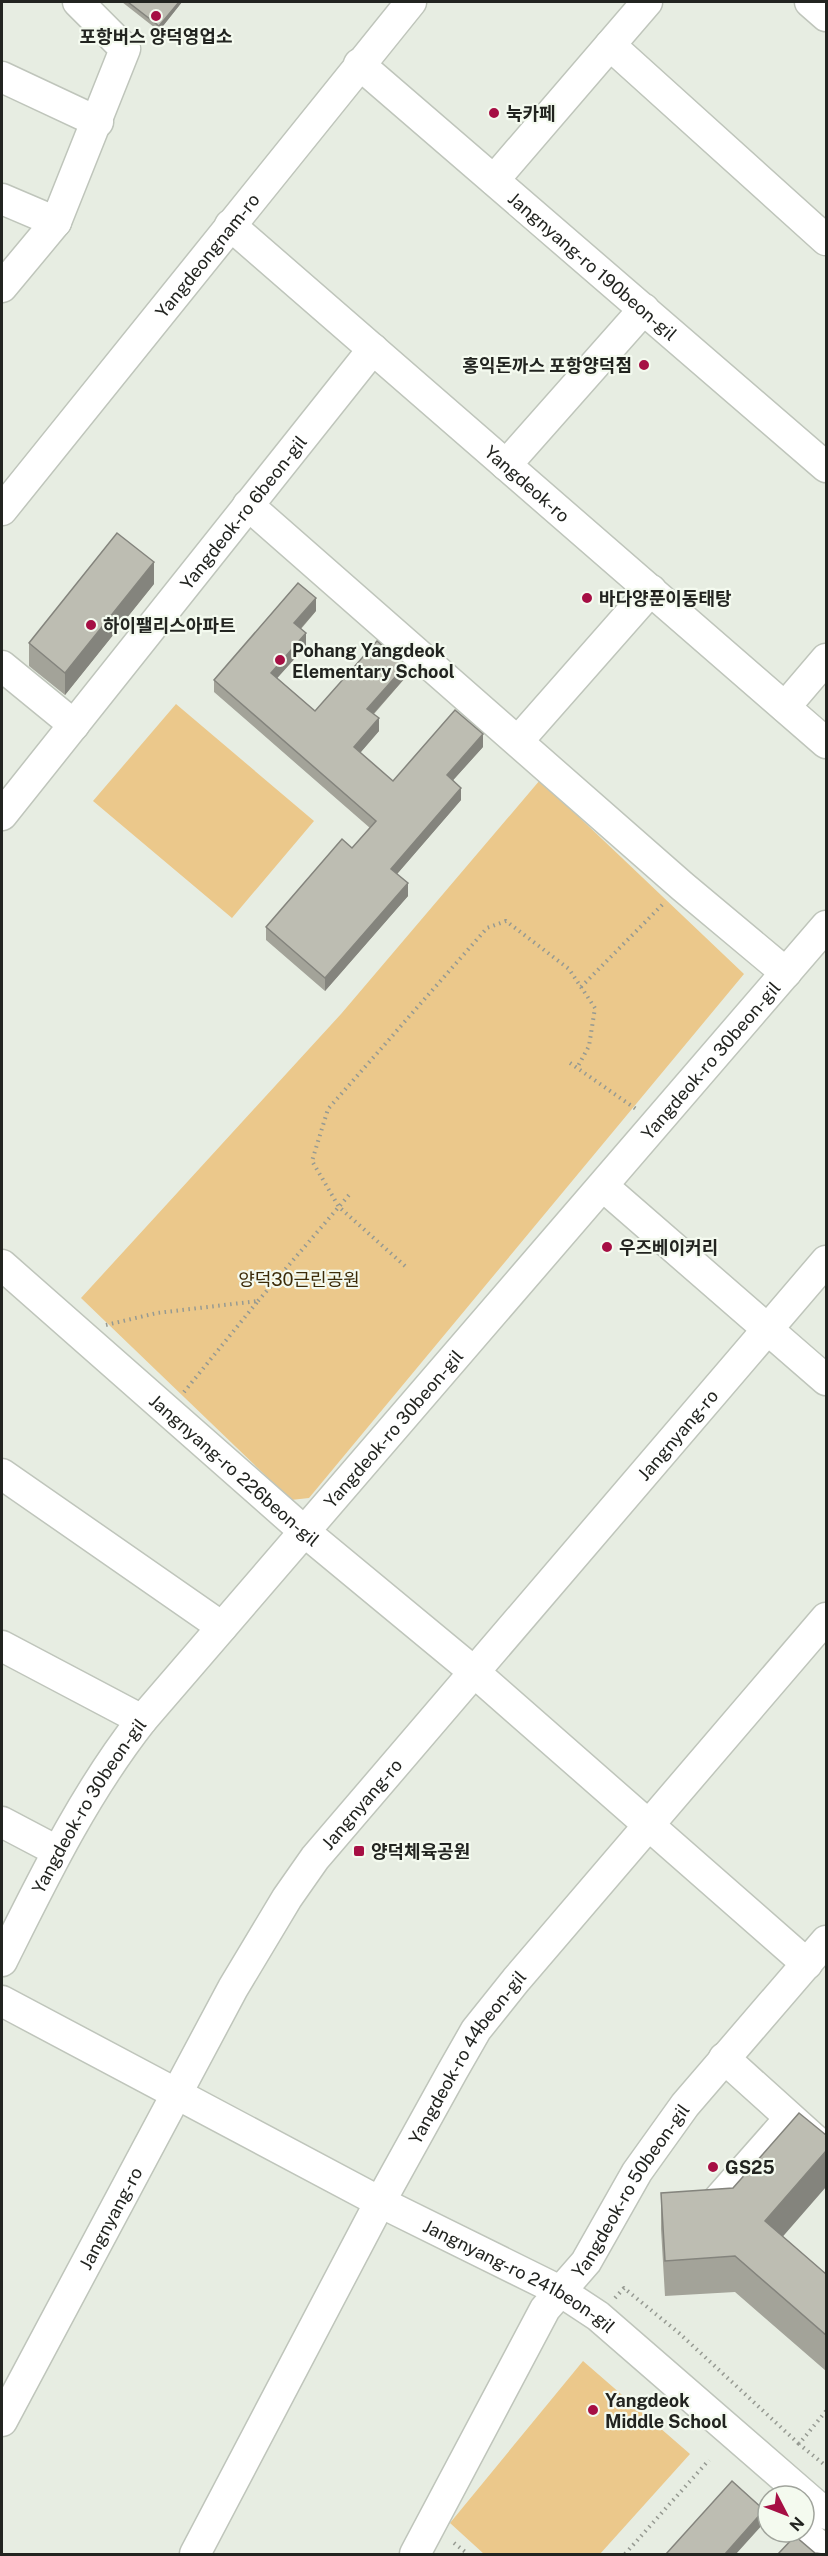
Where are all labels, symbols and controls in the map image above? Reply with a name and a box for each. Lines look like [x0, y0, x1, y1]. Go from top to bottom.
marker: 포항버스 양덕영업소 [149, 9, 163, 23]
place label: 포항버스 양덕영업소 [79, 26, 233, 47]
place label: 눅카페 [506, 103, 556, 124]
marker: 눅카페 [487, 106, 501, 120]
street label: Jangnyang-ro 190beon-gil [504, 187, 682, 344]
street label: Yangdeongnam-ro [151, 189, 263, 322]
place label: 홍익돈까스 포항양덕점 [462, 355, 632, 376]
marker: 홍익돈까스 포항양덕점 [637, 358, 651, 372]
street label: Yangdeok-ro 6beon-gil [175, 431, 311, 593]
street label: Yangdeok-ro [481, 441, 574, 526]
place label: 바다양푼이동태탕 [599, 588, 732, 609]
marker: 바다양푼이동태탕 [580, 591, 594, 605]
place label: 하이팰리스아파트 [103, 615, 235, 636]
marker: 하이팰리스아파트 [84, 618, 98, 632]
place label: Pohang Yangdeok Elementary School [292, 640, 455, 682]
marker: Pohang Yangdeok Elementary School [273, 653, 287, 667]
street label: Yangdeok-ro 30beon-gil [637, 977, 784, 1144]
place label: 우즈베이커리 [619, 1237, 718, 1258]
marker: 우즈베이커리 [600, 1240, 614, 1254]
park label: 양덕30근린공원 [238, 1269, 360, 1290]
street label: Yangdeok-ro 30beon-gil [319, 1345, 467, 1512]
street label: Jangnyang-ro [633, 1385, 722, 1484]
street label: Jangnyang-ro 226beon-gil [145, 1390, 324, 1550]
street label: Yangdeok-ro 30beon-gil [27, 1714, 150, 1897]
street label: Jangnyang-ro [317, 1754, 406, 1853]
place label: 양덕체육공원 [371, 1841, 470, 1862]
marker: 양덕체육공원 [352, 1844, 366, 1858]
street label: Yangdeok-ro 44beon-gil [404, 1966, 530, 2147]
street label: Yangdeok-ro 50beon-gil [567, 2099, 693, 2281]
place label: GS25 [725, 2157, 775, 2178]
marker: GS25 [706, 2160, 720, 2174]
street label: Jangnyang-ro [74, 2163, 146, 2273]
street label: Jangnyang-ro 241beon-gil [420, 2215, 620, 2337]
place label: Yangdeok Middle School [605, 2390, 728, 2432]
marker: Yangdeok Middle School [586, 2403, 600, 2417]
north arrow [756, 2484, 816, 2544]
text: N [786, 2513, 808, 2535]

